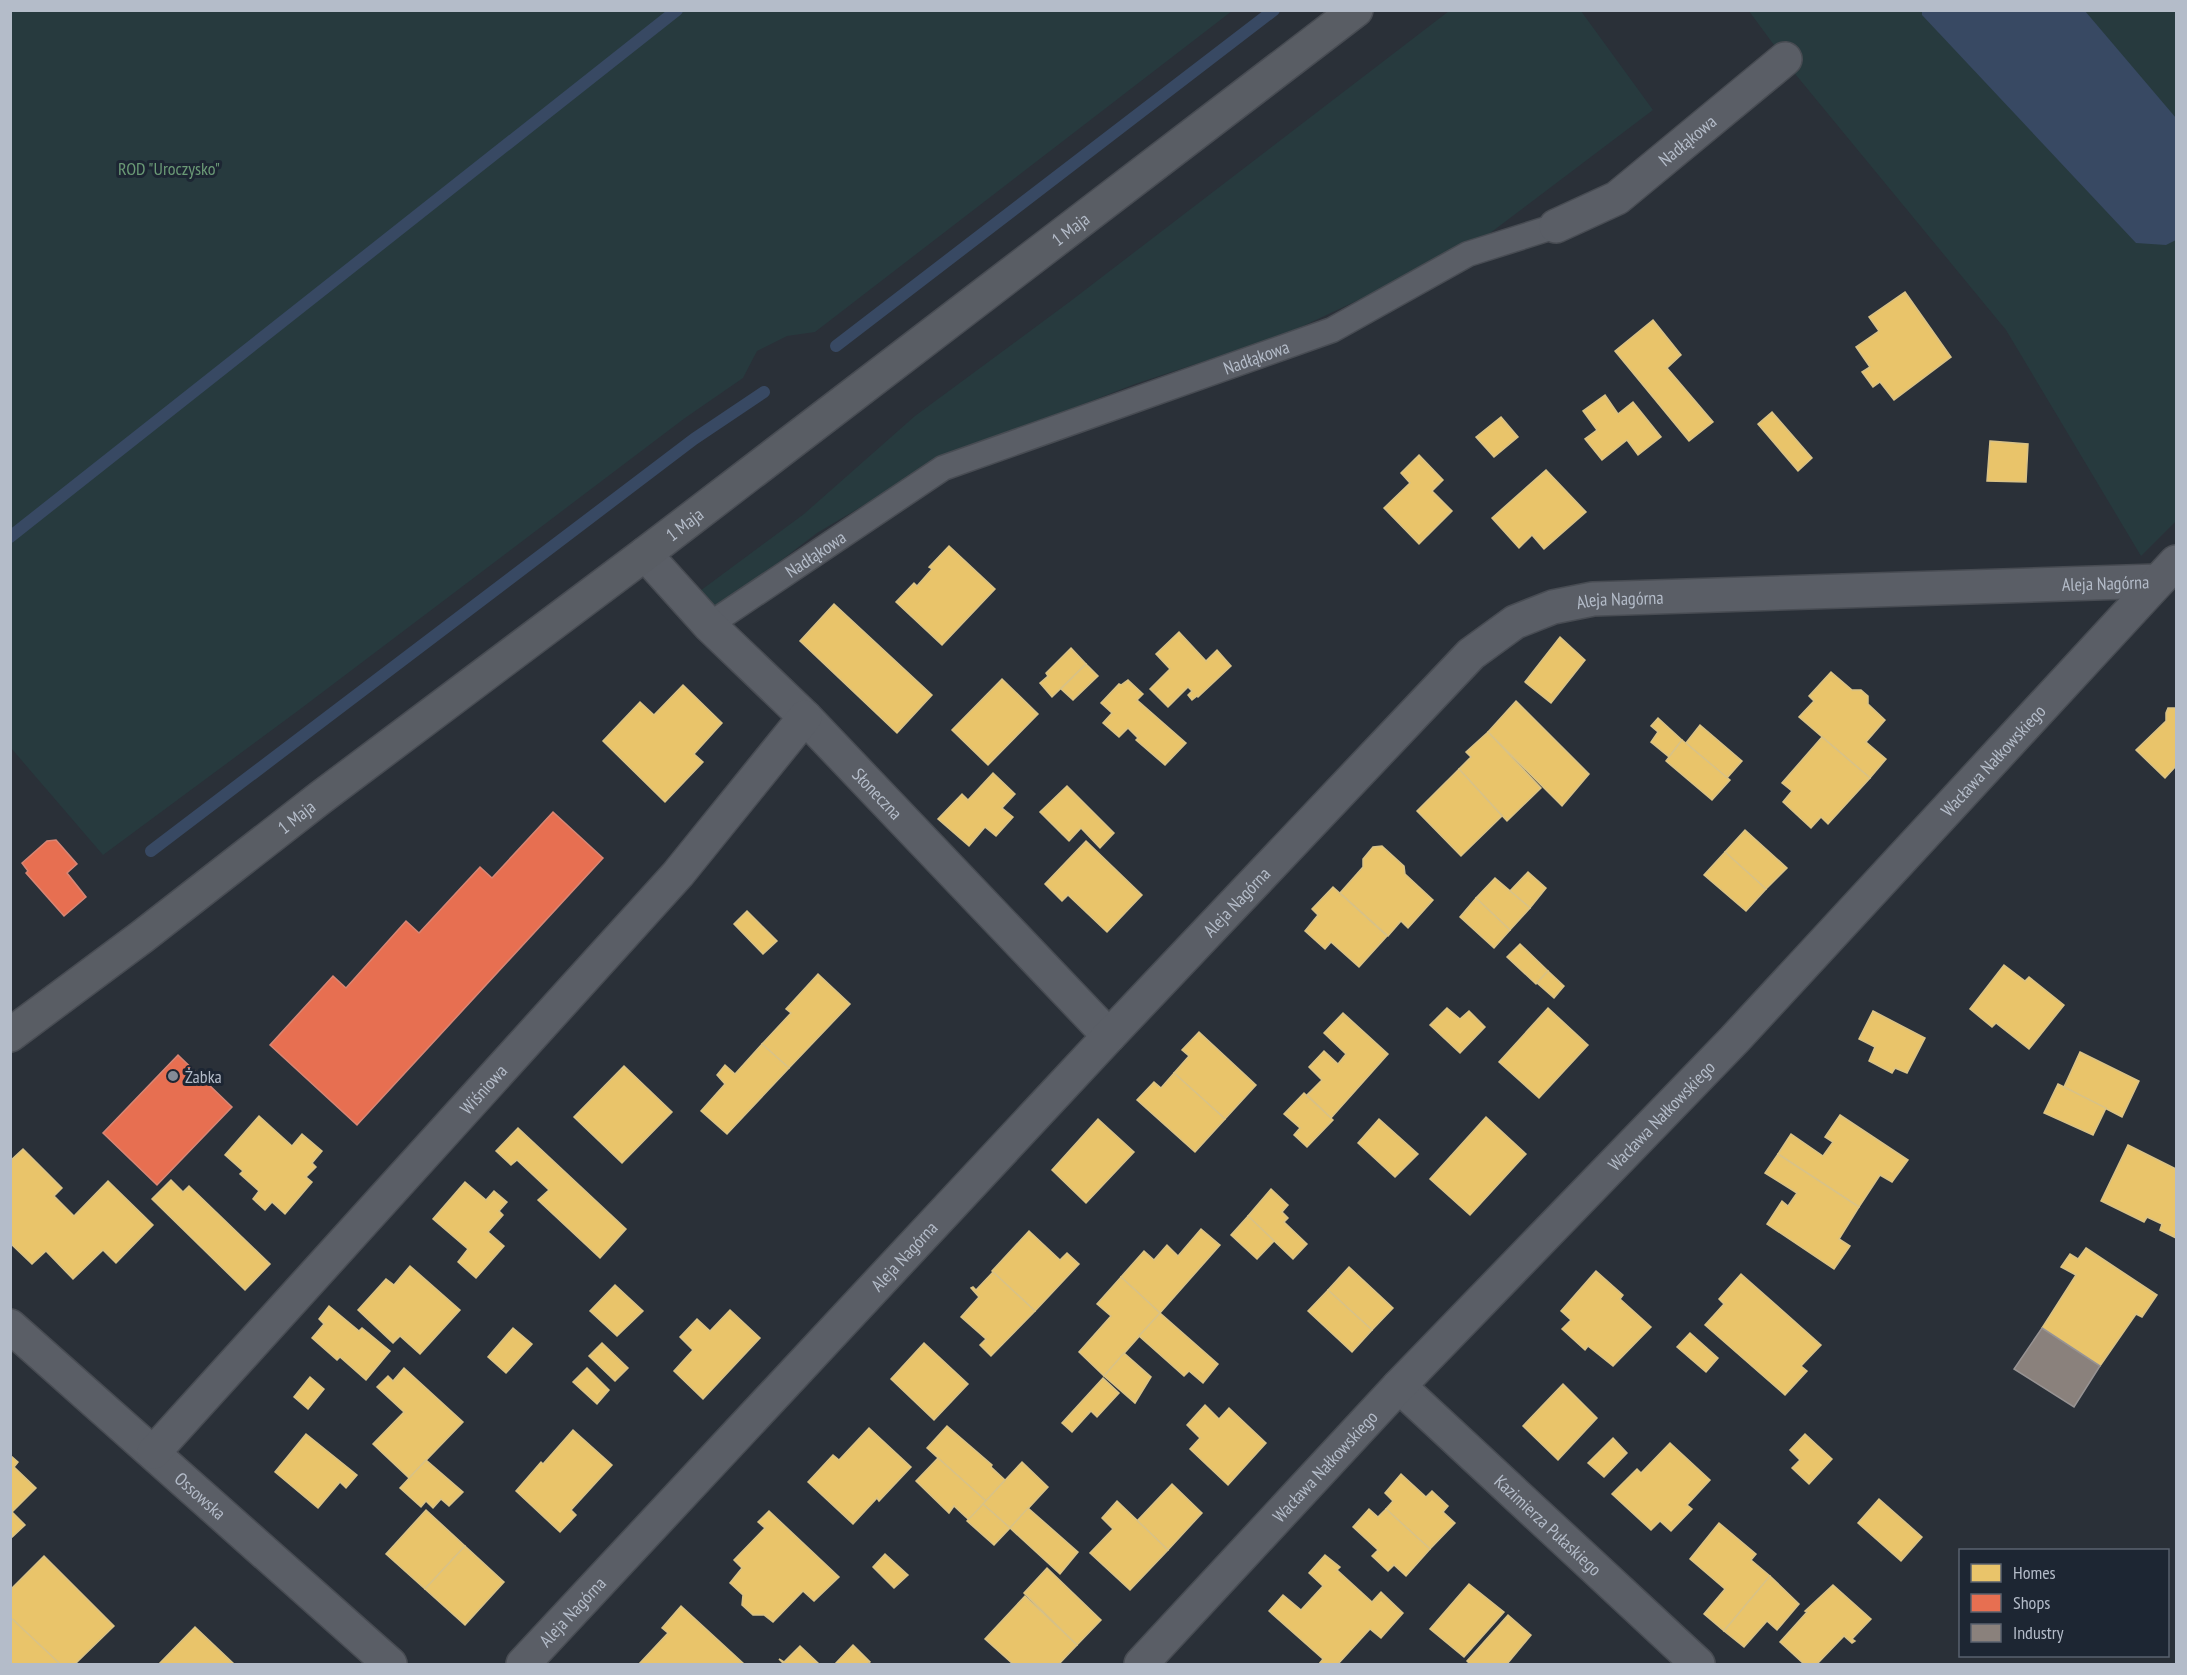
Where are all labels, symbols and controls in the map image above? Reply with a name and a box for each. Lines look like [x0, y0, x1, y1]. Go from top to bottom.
street label: Nadłąkowa [1653, 109, 1721, 171]
park label: ROD "Uroczysko" [118, 157, 220, 180]
street label: 1 Maja [1047, 207, 1094, 250]
street label: Nadłąkowa [1220, 335, 1292, 379]
street label: 1 Maja [661, 502, 708, 546]
street label: Nadłąkowa [780, 525, 850, 582]
street label: Aleja Nagórna [2061, 570, 2150, 596]
street label: Aleja Nagórna [1574, 585, 1664, 614]
street label: Wacława Nałkowskiego [1935, 699, 2050, 821]
street label: Słoneczna [848, 763, 908, 824]
street label: 1 Maja [273, 795, 320, 838]
street label: Aleja Nagórna [1198, 862, 1275, 941]
street label: Wacława Nałkowskiego [1603, 1055, 1720, 1175]
street label: Wiśniowa [455, 1059, 512, 1119]
place label: Żabka [185, 1065, 222, 1088]
marker: Żabka [166, 1069, 180, 1083]
street label: Aleja Nagórna [865, 1216, 942, 1296]
street label: Wacława Nałkowskiego [1267, 1405, 1382, 1527]
street label: Ossowska [170, 1467, 231, 1524]
street label: Kazimierza Pułaskiego [1490, 1469, 1607, 1581]
legend [1959, 1549, 2169, 1657]
text: Homes [2013, 1561, 2056, 1584]
street label: Aleja Nagórna [534, 1572, 610, 1651]
text: Shops [2013, 1591, 2050, 1614]
text: Industry [2013, 1621, 2064, 1644]

